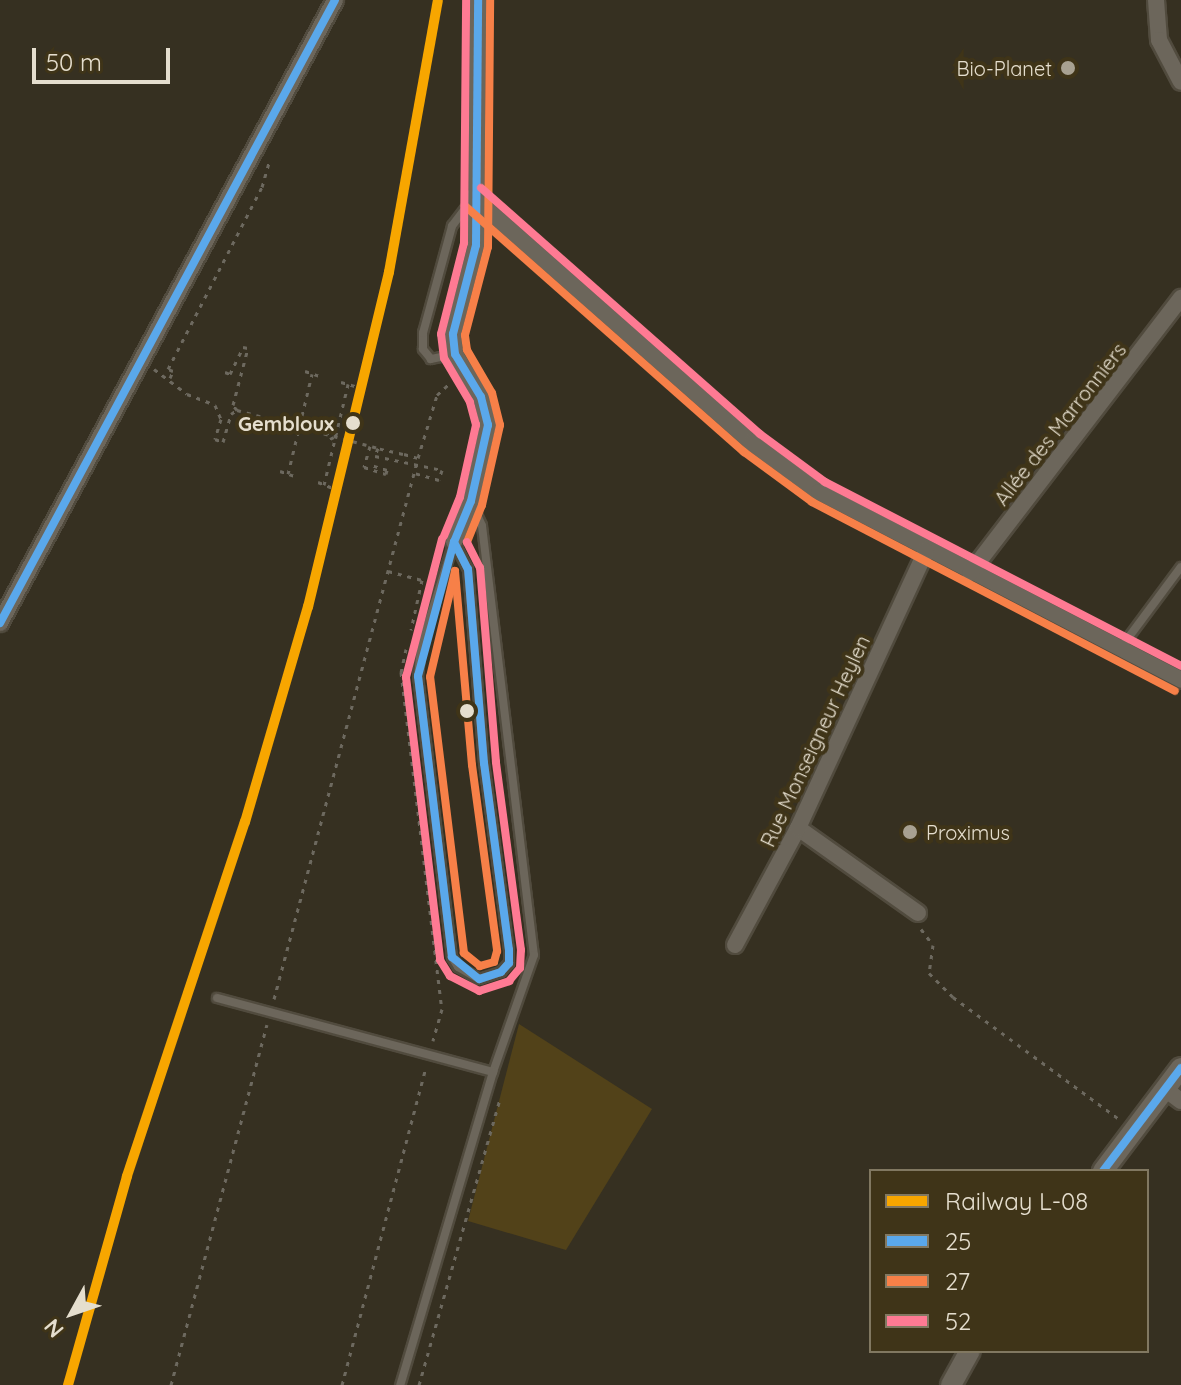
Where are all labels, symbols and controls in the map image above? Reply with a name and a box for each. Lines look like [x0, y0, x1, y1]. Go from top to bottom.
scale bar [36, 32, 174, 82]
text: 50 m [46, 47, 102, 77]
place label: Bio-Planet [957, 56, 1052, 80]
marker: Bio-Planet [1059, 59, 1077, 77]
street label: Allée des Marronniers [989, 338, 1131, 510]
place label: Gembloux [238, 411, 334, 435]
marker: Gembloux [341, 411, 365, 435]
street label: Rue Monseigneur Heylen [755, 631, 875, 851]
unlabelled marker [459, 703, 475, 719]
place label: Proximus [926, 820, 1010, 844]
marker: Proximus [901, 823, 919, 841]
legend [869, 1169, 1149, 1353]
text: Railway L-08 [945, 1186, 1088, 1216]
text: 25 [945, 1226, 971, 1256]
text: 27 [945, 1266, 970, 1296]
north arrow [32, 1273, 112, 1353]
text: 52 [945, 1306, 971, 1336]
text: N [38, 1313, 70, 1344]

